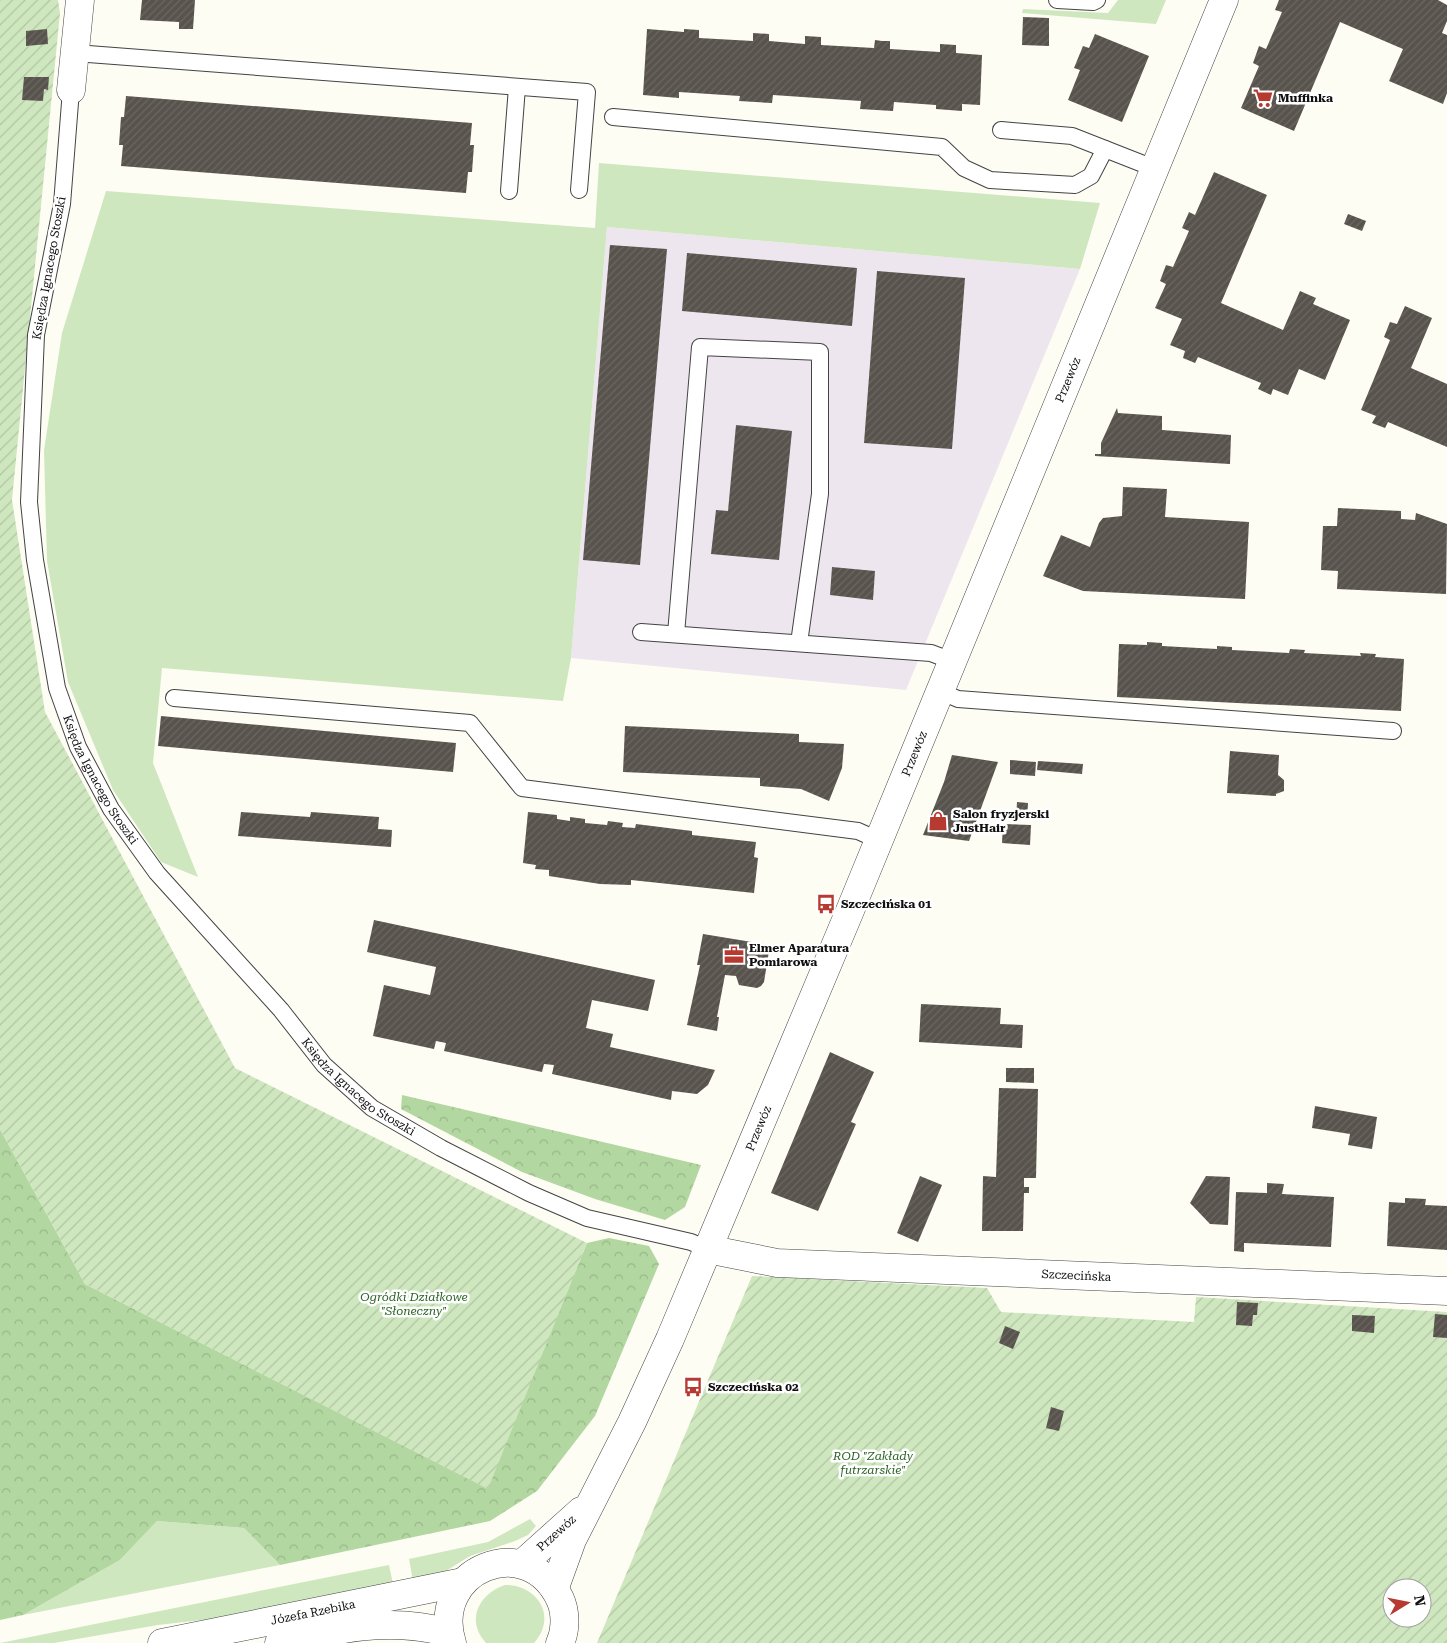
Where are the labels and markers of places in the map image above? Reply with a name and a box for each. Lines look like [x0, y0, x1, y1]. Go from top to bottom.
supermarket icon: Muffinka [1252, 87, 1274, 109]
place label: Muffinka [1278, 91, 1333, 105]
place label: Salon fryzjerski JustHair [953, 807, 1049, 835]
shop icon: Salon fryzjerski JustHair [927, 810, 949, 832]
bus stop icon: Szczecińska 01 [815, 893, 837, 915]
place label: Szczecińska 01 [841, 897, 932, 911]
place label: Elmer Aparatura Pomiarowa [749, 941, 849, 969]
office icon: Elmer Aparatura Pomiarowa [723, 944, 745, 966]
bus stop icon: Szczecińska 02 [682, 1376, 704, 1398]
place label: Szczecińska 02 [708, 1380, 799, 1394]

